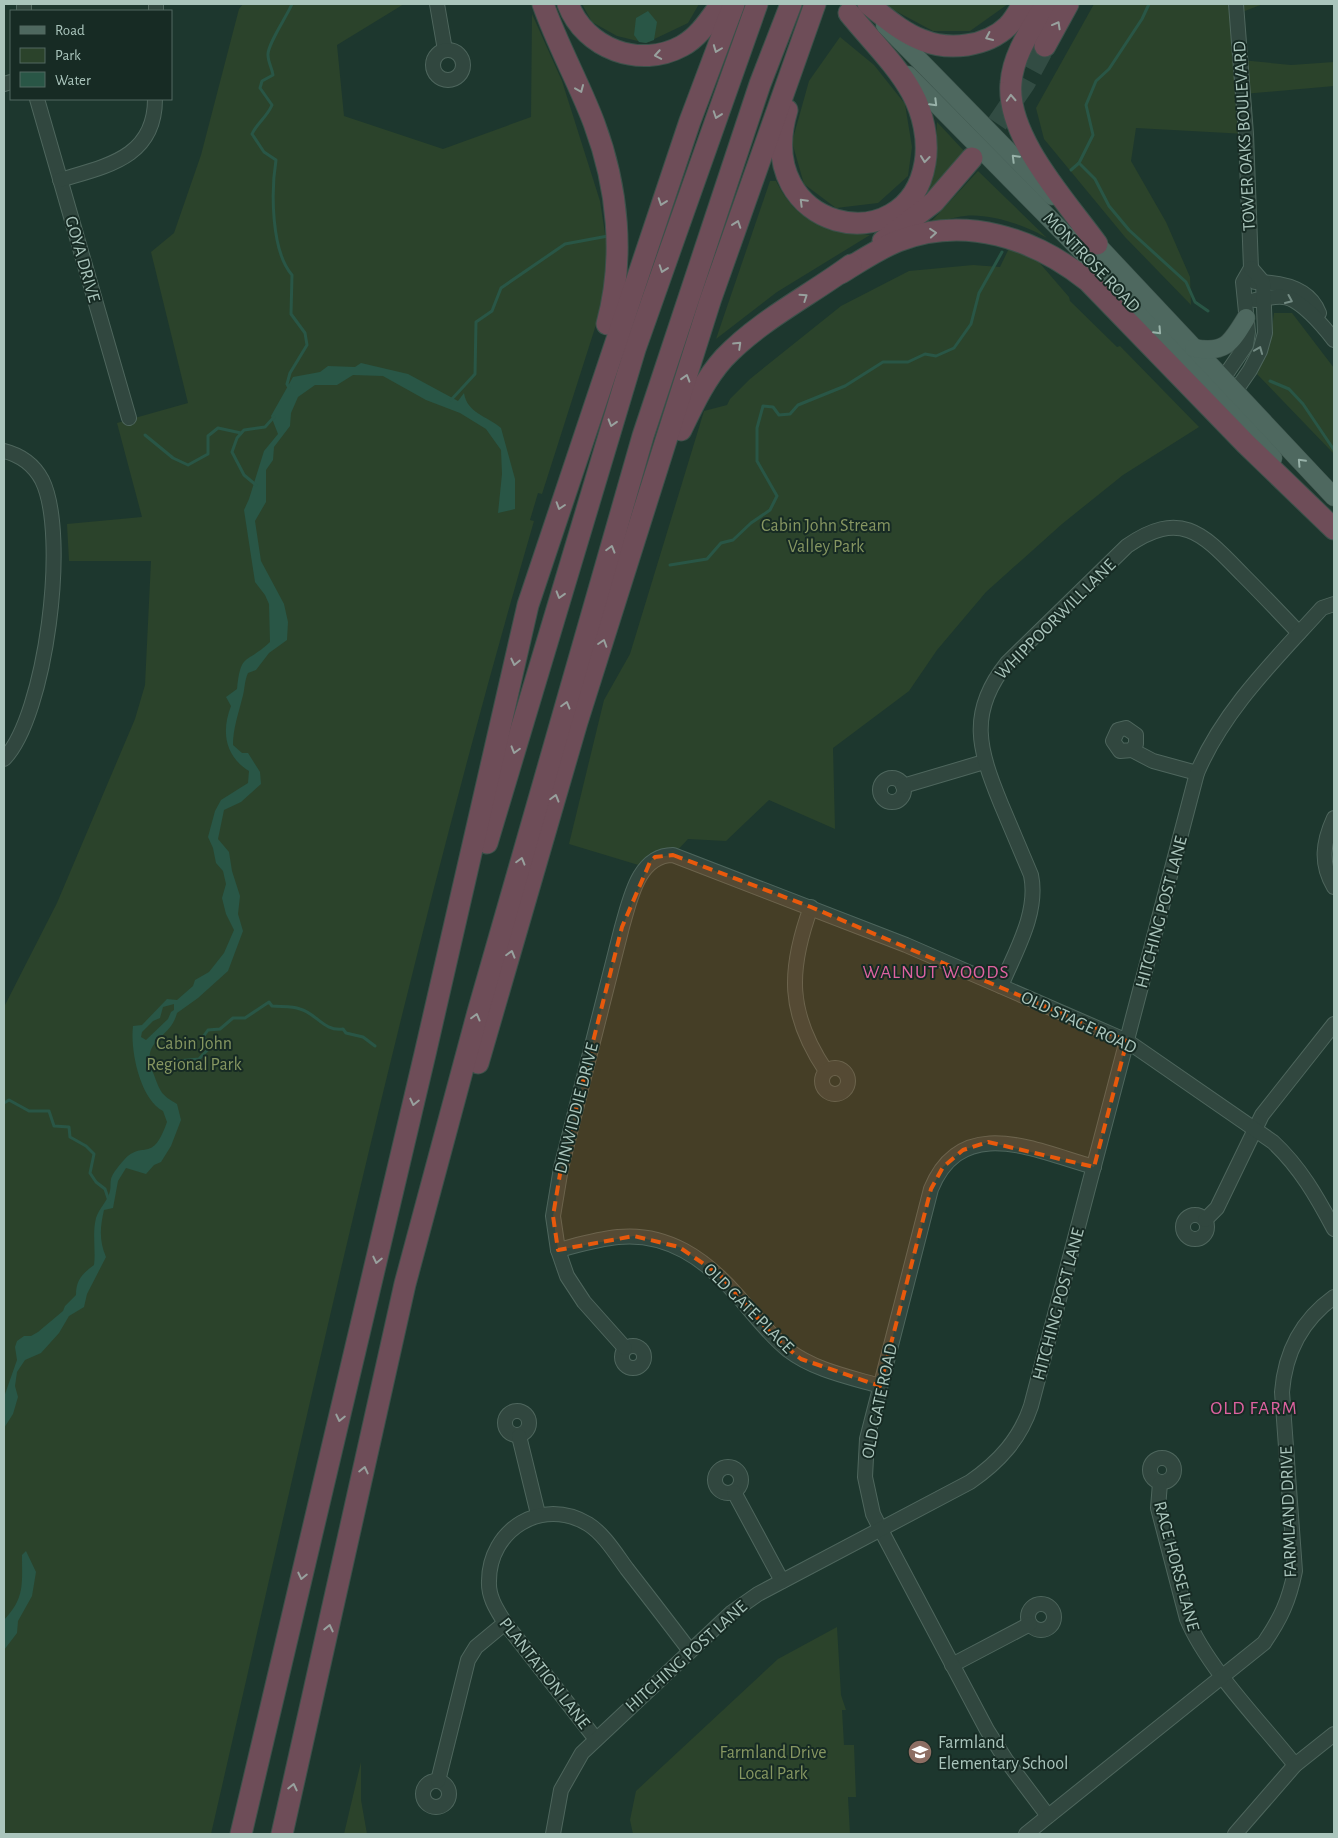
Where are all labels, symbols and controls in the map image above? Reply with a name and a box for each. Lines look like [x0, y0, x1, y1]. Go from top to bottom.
legend [10, 10, 172, 100]
one-way arrow [1051, 21, 1061, 30]
text: Road [55, 23, 85, 38]
one-way arrow [986, 31, 995, 41]
street label: TOWER OAKS BOULEVARD [1231, 41, 1259, 231]
one-way arrow [713, 45, 723, 53]
text: Park [55, 48, 81, 63]
one-way arrow [654, 50, 662, 60]
text: Water [55, 73, 91, 88]
one-way arrow [574, 84, 584, 92]
one-way arrow [1006, 94, 1017, 102]
one-way arrow [928, 97, 937, 106]
one-way arrow [713, 111, 723, 119]
one-way arrow [1012, 154, 1021, 163]
one-way arrow [920, 156, 931, 164]
one-way arrow [658, 198, 668, 206]
one-way arrow [800, 198, 809, 207]
street label: MONTROSE ROAD [1039, 209, 1143, 316]
street label: GOYA DRIVE [61, 214, 103, 305]
one-way arrow [731, 220, 741, 229]
one-way arrow [929, 228, 937, 239]
one-way arrow [659, 264, 669, 273]
one-way arrow [1284, 293, 1293, 304]
one-way arrow [799, 294, 808, 303]
one-way arrow [1152, 326, 1161, 335]
one-way arrow [732, 342, 741, 351]
one-way arrow [1253, 346, 1263, 355]
one-way arrow [681, 375, 691, 383]
one-way arrow [608, 419, 618, 427]
one-way arrow [1298, 458, 1307, 467]
one-way arrow [556, 501, 566, 509]
park label: Cabin John Stream Valley Park [761, 517, 891, 556]
one-way arrow [605, 545, 615, 553]
street label: WHIPPOORWILL LANE [992, 556, 1120, 683]
one-way arrow [556, 591, 566, 599]
one-way arrow [597, 639, 607, 647]
one-way arrow [510, 657, 521, 666]
one-way arrow [560, 701, 570, 709]
one-way arrow [510, 746, 520, 754]
one-way arrow [550, 795, 560, 803]
street label: HITCHING POST LANE [1133, 834, 1191, 990]
one-way arrow [515, 857, 526, 865]
one-way arrow [505, 951, 515, 959]
district label: WALNUT WOODS [863, 963, 1009, 982]
street label: OLD STAGE ROAD [1018, 988, 1139, 1058]
one-way arrow [471, 1014, 481, 1022]
park label: Cabin John Regional Park [146, 1035, 242, 1074]
street label: DINWIDDIE DRIVE [552, 1041, 602, 1175]
one-way arrow [409, 1097, 420, 1106]
street label: HITCHING POST LANE [1030, 1226, 1088, 1382]
one-way arrow [372, 1255, 383, 1264]
street label: OLD GATE PLACE [700, 1260, 797, 1357]
street label: OLD GATE ROAD [859, 1342, 901, 1460]
district label: OLD FARM [1210, 1399, 1298, 1418]
one-way arrow [335, 1413, 346, 1422]
street label: FARMLAND DRIVE [1278, 1446, 1300, 1578]
one-way arrow [358, 1465, 369, 1474]
street label: RACE HORSE LANE [1150, 1499, 1202, 1633]
one-way arrow [297, 1572, 308, 1581]
street label: HITCHING POST LANE [622, 1597, 751, 1716]
street label: PLANTATION LANE [495, 1615, 593, 1733]
one-way arrow [323, 1624, 333, 1633]
place label: Farmland Elementary School [938, 1734, 1069, 1773]
school or university icon: Farmland Elementary School [907, 1739, 933, 1765]
park label: Farmland Drive Local Park [719, 1744, 827, 1783]
one-way arrow [287, 1782, 298, 1791]

